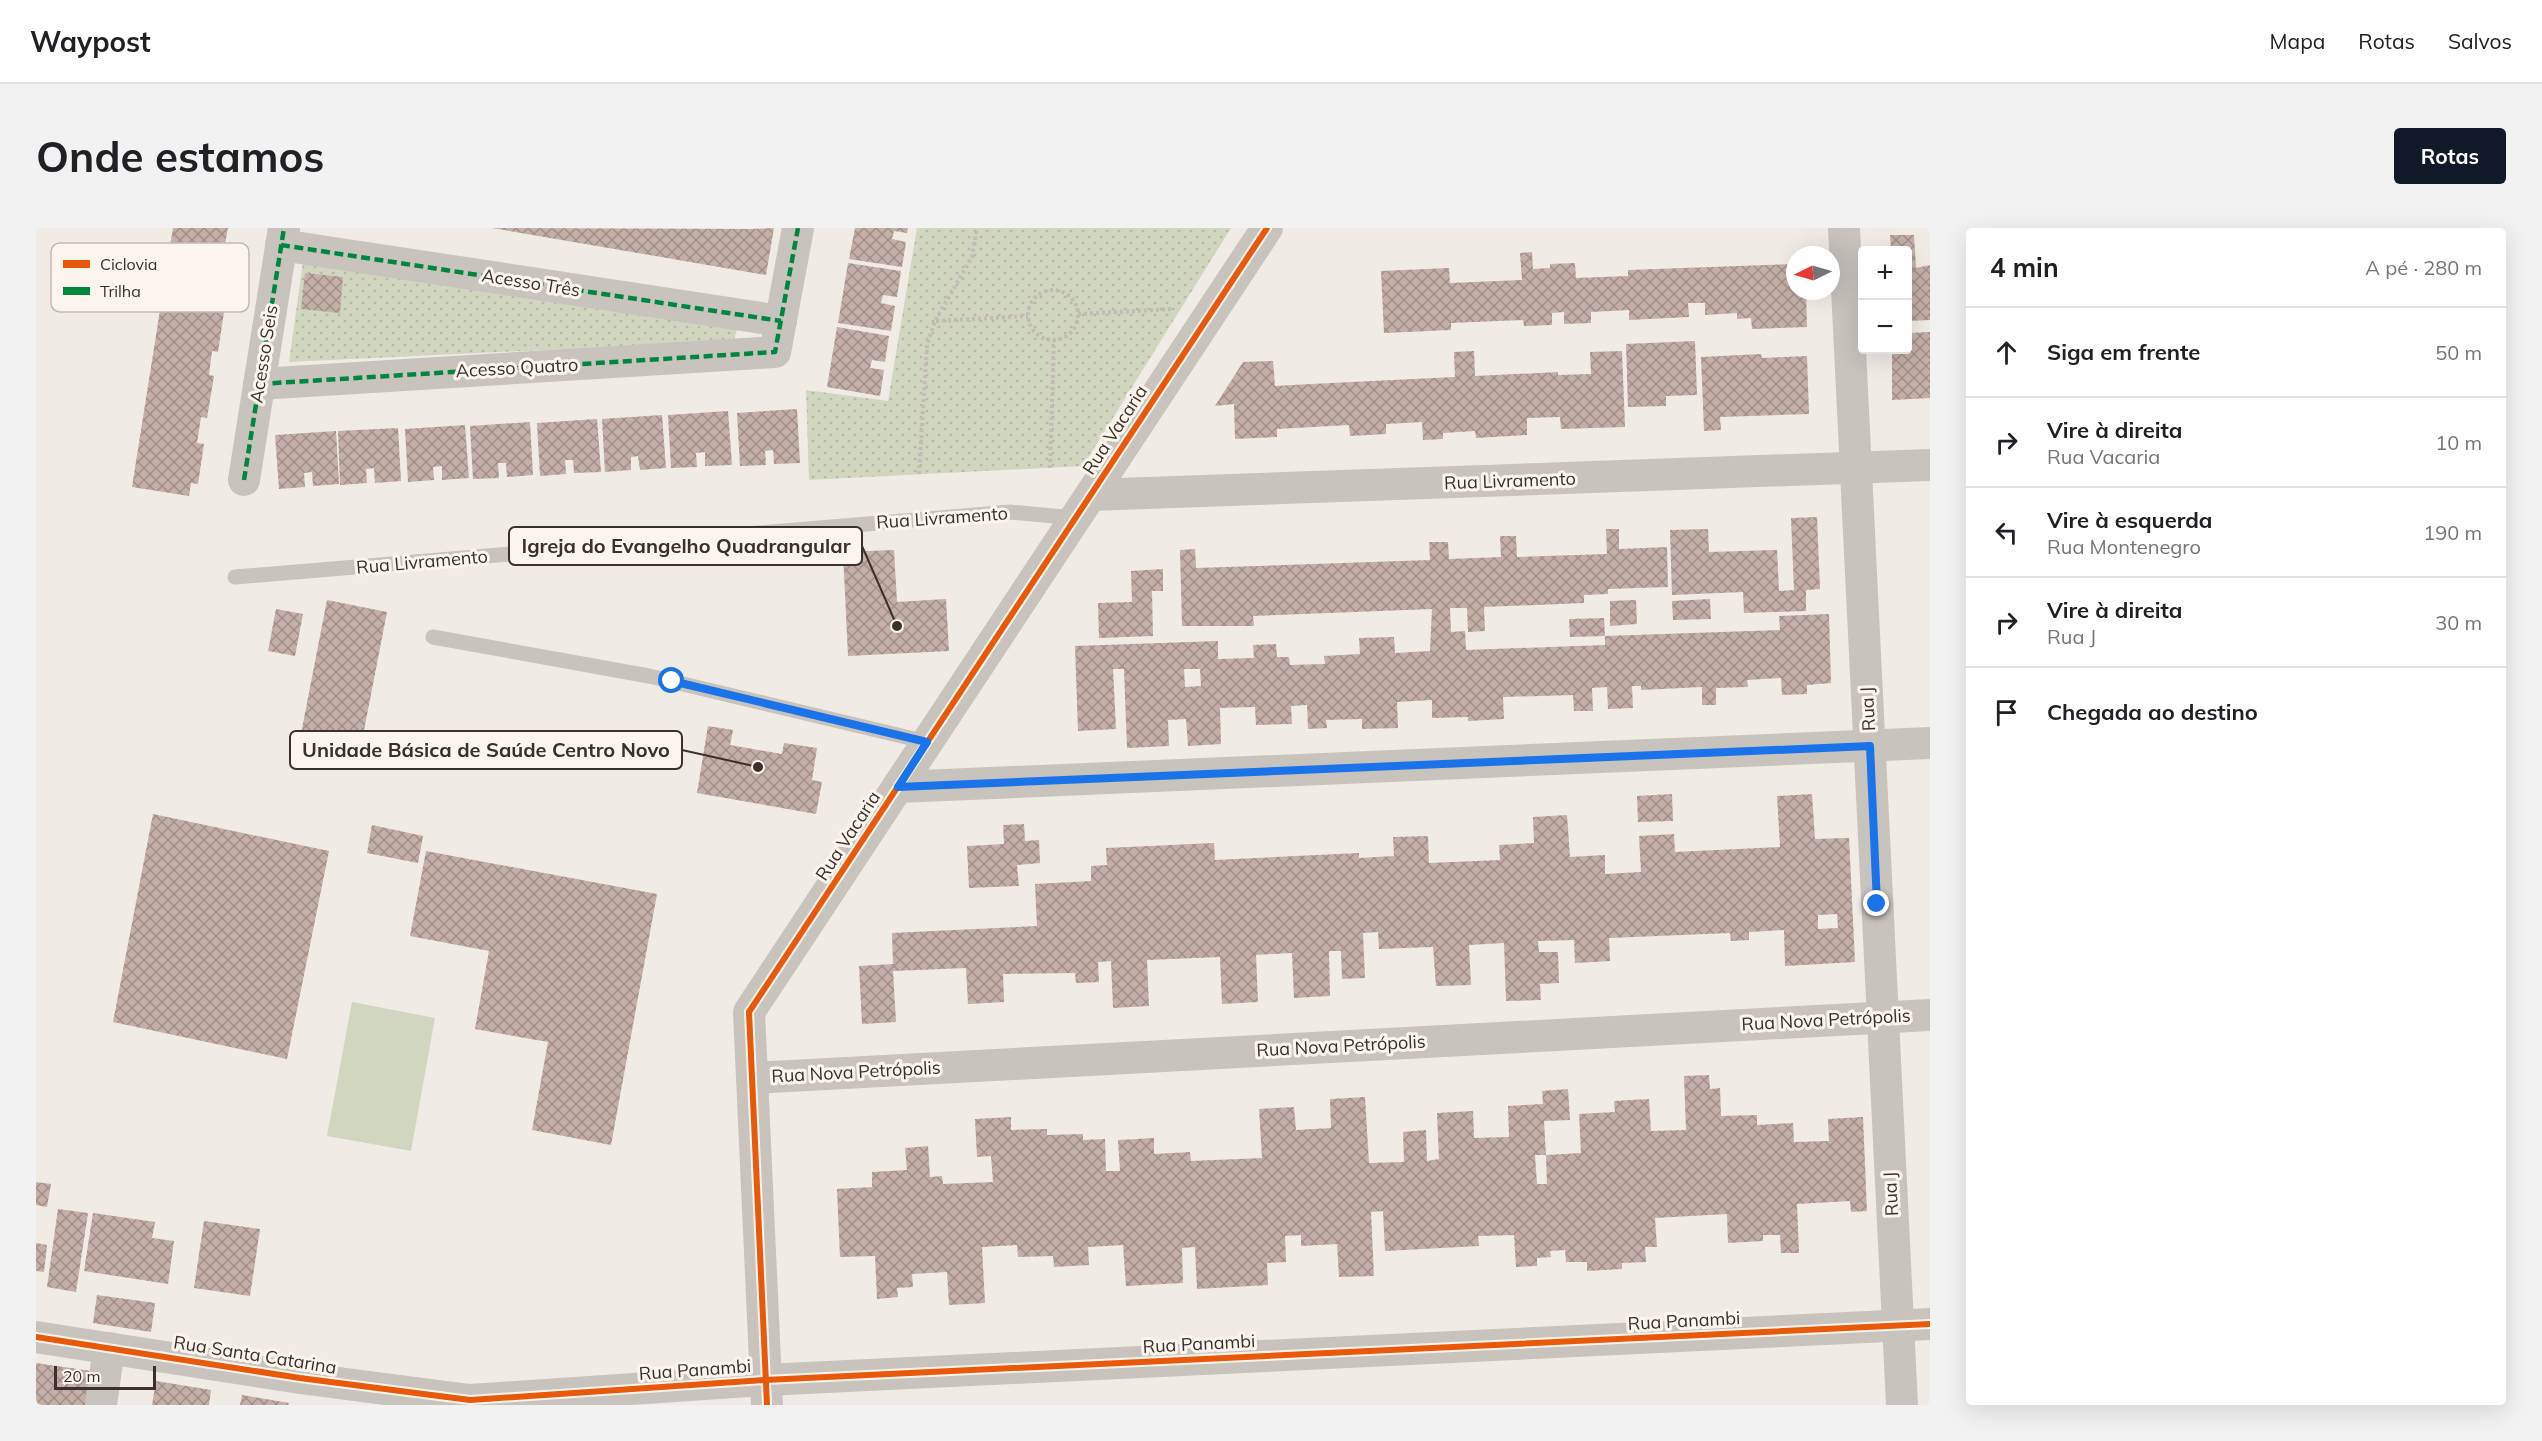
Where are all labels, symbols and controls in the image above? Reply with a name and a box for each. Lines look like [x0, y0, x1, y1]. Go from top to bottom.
text: Waypost [30, 24, 151, 59]
text: Mapa [2270, 28, 2325, 54]
text: Rotas [2358, 28, 2415, 54]
text: Salvos [2448, 28, 2512, 54]
button: Rotas [2394, 128, 2506, 184]
text: Onde estamos [36, 130, 324, 183]
legend [51, 243, 249, 312]
north arrow [1786, 246, 1840, 300]
map controls [1858, 246, 1912, 354]
button: + [1858, 246, 1912, 300]
text: 4 min [1990, 251, 2059, 284]
text: Ciclovia [100, 254, 157, 274]
text: A pé · 280 m [2365, 255, 2482, 280]
street label: Acesso Três [480, 263, 582, 302]
text: Trilha [100, 281, 141, 301]
button: − [1858, 300, 1912, 354]
street label: Acesso Seis [244, 303, 283, 404]
icon: ahead [1990, 336, 2023, 369]
text: Siga em frente [2047, 338, 2200, 366]
text: 50 m [2435, 340, 2482, 365]
street label: Acesso Quatro [455, 353, 579, 382]
street label: Rua Vacaria [1077, 381, 1152, 479]
text: Vire à direita [2047, 416, 2182, 444]
icon: right [1990, 426, 2023, 459]
text: 10 m [2435, 430, 2482, 455]
text: Rua Vacaria [2047, 444, 2160, 469]
street label: Rua Livramento [1444, 467, 1576, 494]
street label: Rua Livramento [875, 501, 1009, 534]
text: Vire à esquerda [2047, 506, 2212, 534]
icon: left [1990, 516, 2023, 549]
text: 190 m [2423, 520, 2482, 545]
callout: Igreja do Evangelho Quadrangular [509, 527, 862, 565]
text: Igreja do Evangelho Quadrangular [522, 533, 851, 558]
text: Rua Montenegro [2047, 534, 2201, 559]
street label: Rua Livramento [355, 544, 489, 579]
text: Vire à direita [2047, 596, 2182, 624]
icon: right [1990, 606, 2023, 639]
text: 30 m [2435, 610, 2482, 635]
text: Rua J [2047, 624, 2096, 649]
route start [658, 667, 684, 693]
street label: Rua J [1855, 686, 1880, 732]
icon: arrive [1990, 696, 2023, 729]
text: Chegada ao destino [2047, 698, 2258, 726]
callout: Unidade Básica de Saúde Centro Novo [290, 731, 682, 769]
text: Unidade Básica de Saúde Centro Novo [302, 737, 670, 762]
street label: Rua Vacaria [810, 787, 885, 885]
route end [1863, 890, 1889, 916]
street label: Rua Nova Petrópolis [1741, 1004, 1911, 1035]
street label: Rua Nova Petrópolis [1256, 1030, 1426, 1061]
street label: Rua Nova Petrópolis [771, 1056, 941, 1087]
street label: Rua J [1878, 1171, 1903, 1217]
street label: Rua Panambi [1627, 1306, 1741, 1335]
street label: Rua Panambi [1142, 1329, 1256, 1358]
street label: Rua Santa Catarina [172, 1330, 338, 1379]
street label: Rua Panambi [638, 1354, 752, 1385]
scale bar [54, 1363, 156, 1390]
text: 20 m [63, 1366, 100, 1386]

